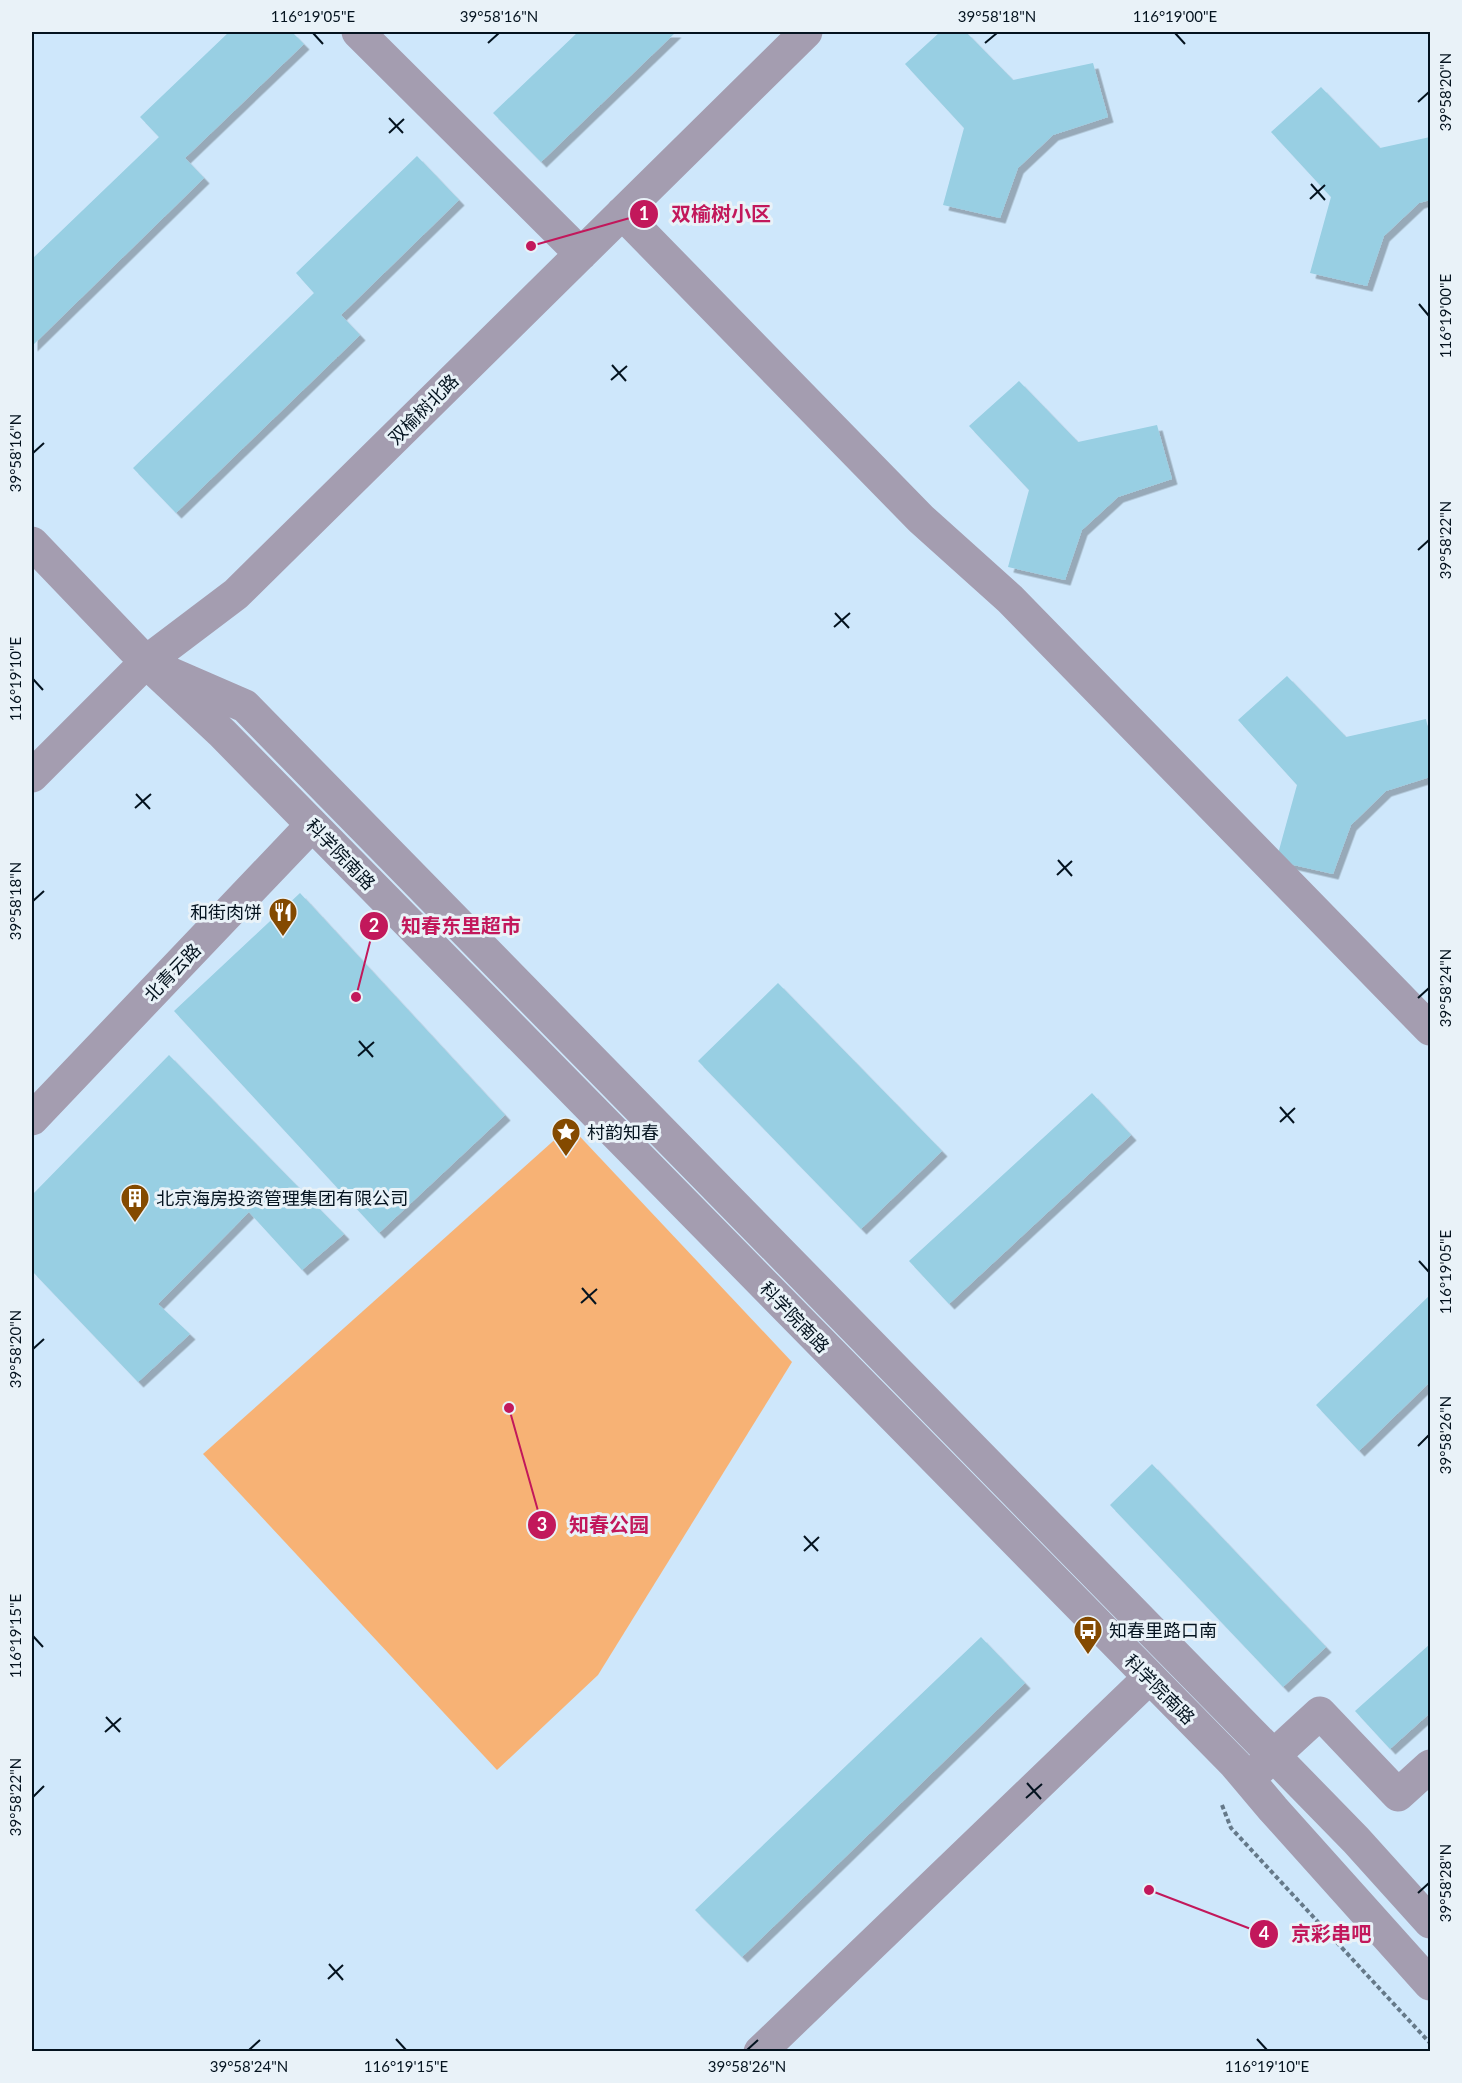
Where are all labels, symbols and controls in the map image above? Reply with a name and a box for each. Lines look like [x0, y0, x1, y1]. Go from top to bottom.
text: 116°19'05"E [271, 7, 355, 25]
text: 39°58'16"N [460, 7, 538, 25]
text: 39°58'18"N [958, 7, 1036, 25]
text: 116°19'00"E [1133, 7, 1217, 25]
text: 39°58'20"N [1436, 53, 1454, 131]
callout: 双榆树小区 [629, 195, 783, 233]
text: 双榆树小区 [671, 201, 771, 225]
text: 1 [639, 202, 649, 224]
text: 116°19'00"E [1436, 274, 1454, 358]
street label: 双榆树北路 [383, 369, 463, 449]
text: 39°58'16"N [6, 414, 24, 492]
text: 39°58'22"N [1436, 501, 1454, 579]
text: 116°19'10"E [6, 637, 24, 721]
street label: 科学院南路 [302, 814, 380, 894]
text: 39°58'18"N [6, 862, 24, 940]
restaurant icon: 和街肉饼 [267, 896, 299, 938]
place label: 和街肉饼 [190, 901, 262, 923]
callout: 知春东里超市 [359, 907, 533, 945]
text: 知春东里超市 [401, 913, 521, 937]
text: 2 [369, 914, 379, 936]
street label: 北青云路 [139, 938, 205, 1006]
text: 39°58'24"N [1436, 949, 1454, 1027]
place icon: 村韵知春 [550, 1116, 582, 1158]
place label: 村韵知春 [587, 1121, 659, 1143]
building icon: 北京海房投资管理集团有限公司 [119, 1182, 151, 1224]
place label: 北京海房投资管理集团有限公司 [156, 1187, 408, 1209]
text: 116°19'05"E [1436, 1230, 1454, 1314]
street label: 科学院南路 [756, 1277, 834, 1357]
text: 39°58'20"N [6, 1310, 24, 1388]
text: 39°58'26"N [1436, 1396, 1454, 1474]
callout: 知春公园 [527, 1506, 661, 1544]
text: 知春公园 [569, 1512, 649, 1536]
text: 3 [537, 1513, 547, 1535]
text: 116°19'15"E [6, 1594, 24, 1678]
bus stop icon: 知春里路口南 [1072, 1614, 1104, 1656]
place label: 知春里路口南 [1109, 1619, 1217, 1641]
street label: 科学院南路 [1120, 1649, 1200, 1729]
text: 39°58'22"N [6, 1758, 24, 1836]
text: 39°58'28"N [1436, 1844, 1454, 1922]
callout: 京彩串吧 [1249, 1915, 1383, 1953]
text: 京彩串吧 [1291, 1921, 1371, 1945]
text: 4 [1259, 1922, 1269, 1944]
text: 39°58'24"N [210, 2057, 288, 2075]
text: 116°19'15"E [364, 2057, 448, 2075]
text: 39°58'26"N [708, 2057, 786, 2075]
text: 116°19'10"E [1225, 2057, 1309, 2075]

